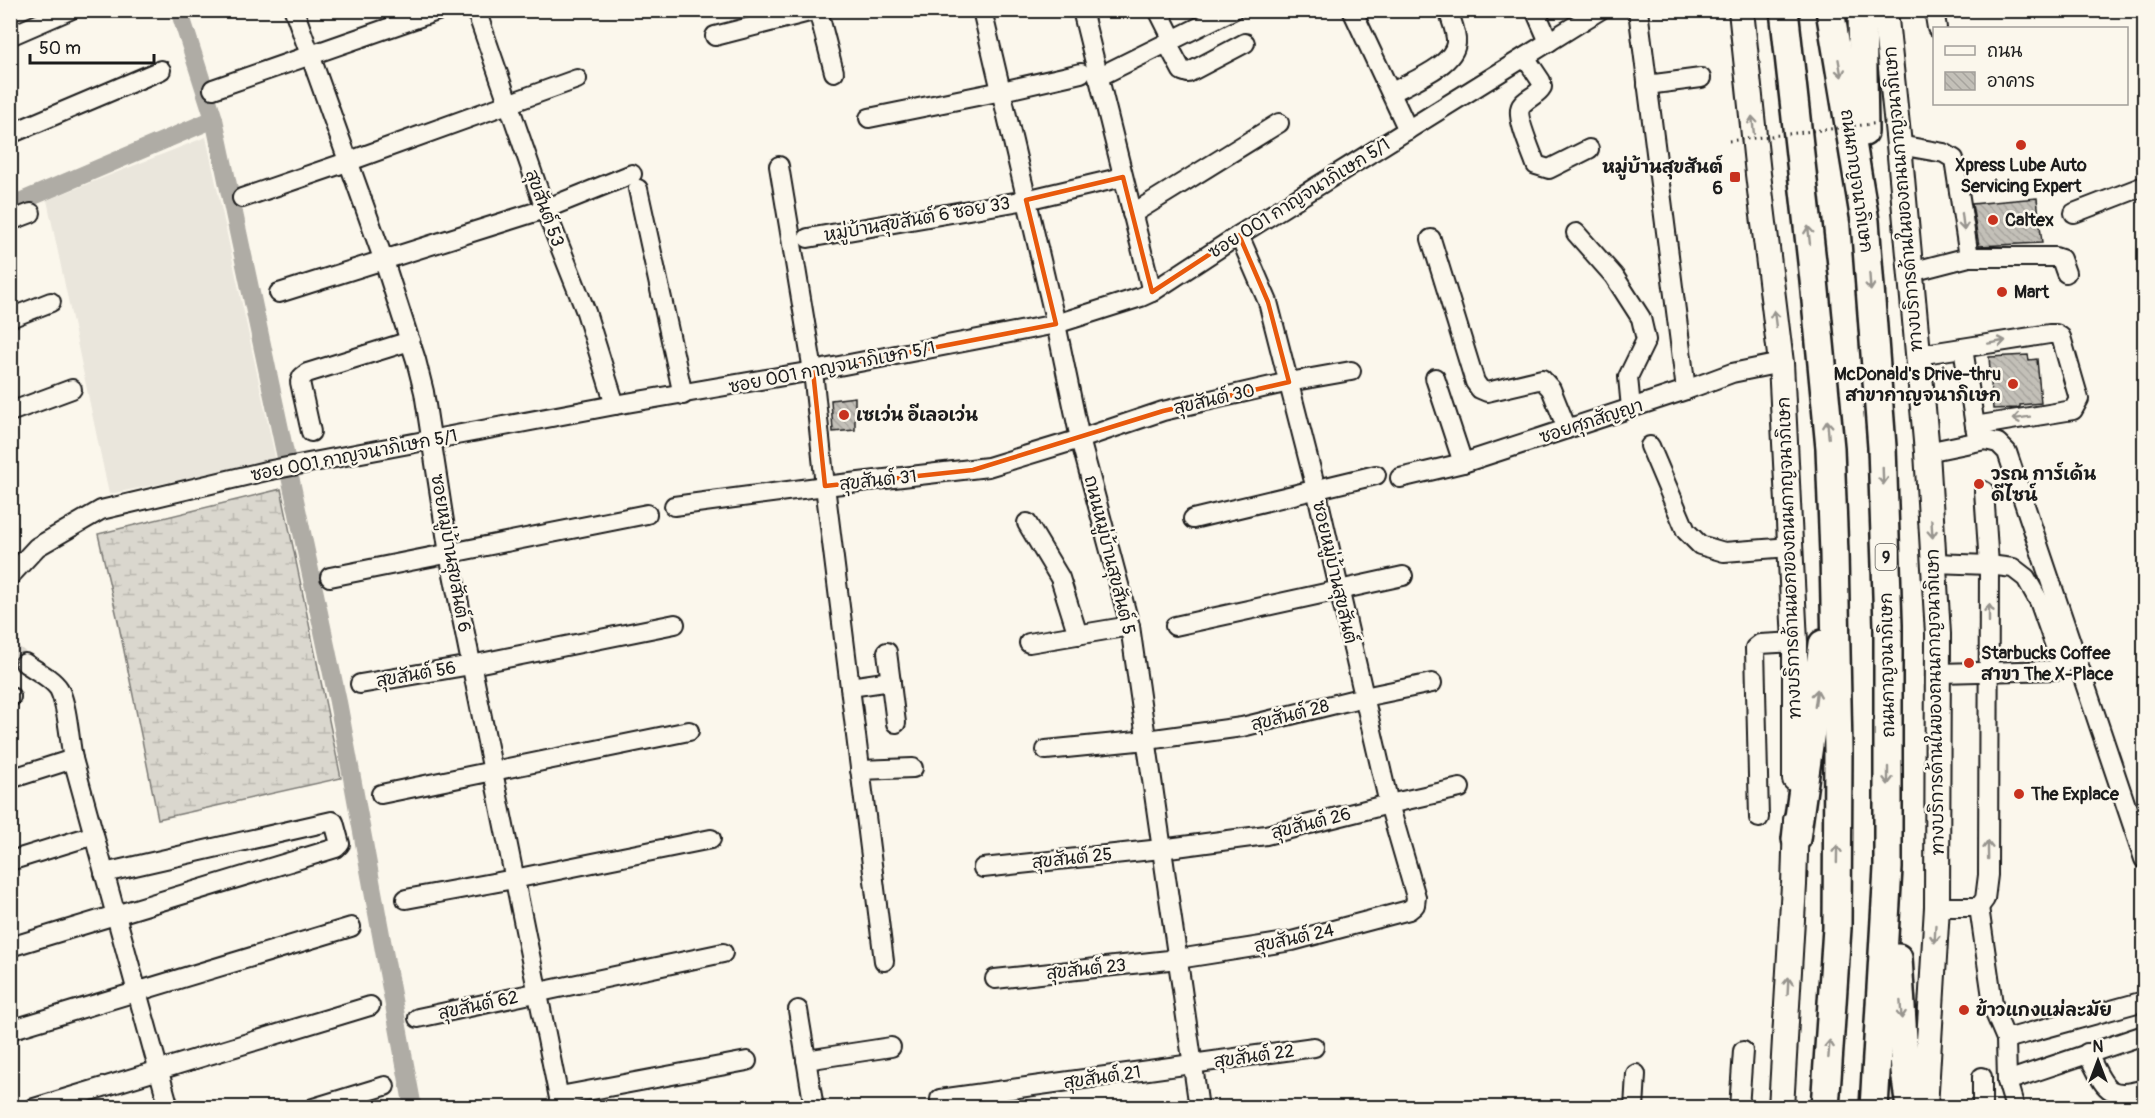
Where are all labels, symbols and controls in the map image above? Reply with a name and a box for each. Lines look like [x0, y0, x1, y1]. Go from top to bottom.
scale bar [30, 27, 154, 65]
legend [1933, 27, 2128, 105]
text: 50 m [39, 37, 81, 60]
text: ถนน [1987, 40, 2022, 63]
street label: ทางบริการด้านในของถนนกาญจนาภิเษก [1877, 45, 1928, 353]
one-way arrow [1835, 58, 1846, 78]
text: อาคาร [1987, 70, 2035, 93]
street label: ถนนกาญจนาภิเษก [1835, 108, 1878, 255]
one-way arrow [1747, 116, 1758, 136]
street label: ซอย 001 กาญจนาภิเษก 5/1 [1204, 133, 1394, 264]
marker: Xpress Lube Auto Servicing Expert [2014, 138, 2028, 152]
place label: หมู่บ้านสุขสันต์ 6 [1602, 154, 1723, 200]
place label: Xpress Lube Auto Servicing Expert [1955, 154, 2087, 198]
street label: สุขสันต์ 53 [518, 166, 571, 251]
marker: หมู่บ้านสุขสันต์ 6 [1728, 170, 1742, 184]
street label: หมู่บ้านสุขสันต์ 6 ซอย 33 [822, 190, 1012, 249]
place label: Caltex [2005, 209, 2054, 232]
one-way arrow [1958, 212, 1969, 232]
marker: Caltex [1986, 213, 2000, 227]
one-way arrow [1803, 225, 1814, 245]
one-way arrow [1865, 271, 1876, 291]
place label: Mart [2014, 281, 2050, 304]
marker: Mart [1995, 285, 2009, 299]
one-way arrow [1770, 310, 1781, 329]
street label: ซอย 001 กาญจนาภิเษก 5/1 [727, 336, 937, 399]
one-way arrow [1986, 337, 2006, 348]
place label: McDonald's Drive-thru สาขากาญจนาภิเษก [1834, 363, 2001, 407]
street label: สุขสันต์ 30 [1171, 377, 1258, 422]
marker: McDonald's Drive-thru สาขากาญจนาภิเษก [2006, 377, 2020, 391]
street label: ซอยศุภสัญญา [1536, 394, 1647, 451]
street label: ทางบริการด้านนอกของถนนกาญจนาภิเษก [1771, 396, 1807, 720]
place label: เซเว่น อีเลอเว่น [856, 403, 978, 427]
marker: เซเว่น อีเลอเว่น [837, 408, 851, 422]
one-way arrow [2012, 413, 2032, 424]
one-way arrow [1822, 419, 1833, 439]
street label: ซอย 001 กาญจนาภิเษก 5/1 [249, 424, 459, 487]
place label: วรุณ การ์เด้น ดีไซน์ [1991, 461, 2096, 507]
street label: สุขสันต์ 31 [838, 463, 918, 498]
one-way arrow [1877, 466, 1889, 486]
street label: ซอยหมู่บ้านสุขสันต์ 6 [423, 472, 478, 635]
street label: ถนนหมู่บ้านสุขสันต์ 5 [1077, 473, 1142, 638]
marker: วรุณ การ์เด้น ดีไซน์ [1972, 477, 1986, 491]
street label: ซอยหมู่บ้านสุขสันต์ [1305, 498, 1364, 646]
one-way arrow [1927, 518, 1938, 538]
road number: 9 [1876, 544, 1896, 570]
street label: ทางบริการด้านในของถนนกาญจนาภิเษก [1919, 548, 1950, 856]
street label: ถนนกาญจนาภิเษก [1875, 592, 1900, 738]
one-way arrow [1983, 604, 1995, 624]
place label: Starbucks Coffee สาขา The X-Place [1981, 642, 2114, 686]
street label: สุขสันต์ 56 [374, 654, 458, 695]
marker: Starbucks Coffee สาขา The X-Place [1962, 656, 1976, 670]
one-way arrow [1810, 688, 1821, 708]
street label: สุขสันต์ 28 [1248, 693, 1332, 738]
one-way arrow [1882, 766, 1894, 786]
place label: The Explace [2030, 783, 2120, 806]
marker: The Explace [2012, 787, 2026, 801]
street label: สุขสันต์ 26 [1268, 801, 1354, 846]
street label: สุขสันต์ 25 [1031, 841, 1114, 876]
one-way arrow [1982, 841, 1993, 861]
one-way arrow [1831, 845, 1843, 865]
street label: สุขสันต์ 24 [1252, 917, 1337, 960]
one-way arrow [1930, 923, 1941, 943]
street label: สุขสันต์ 23 [1045, 952, 1127, 987]
one-way arrow [1783, 977, 1794, 997]
street label: สุขสันต์ 62 [436, 984, 521, 1027]
place label: ข้าวแกงแม่ละมัย [1976, 998, 2112, 1022]
one-way arrow [1895, 999, 1906, 1019]
marker: ข้าวแกงแม่ละมัย [1957, 1003, 1971, 1017]
north arrow [2068, 1031, 2128, 1091]
text: N [2093, 1037, 2104, 1057]
street label: สุขสันต์ 22 [1212, 1038, 1296, 1075]
one-way arrow [1824, 1040, 1835, 1060]
street label: สุขสันต์ 21 [1062, 1059, 1142, 1096]

